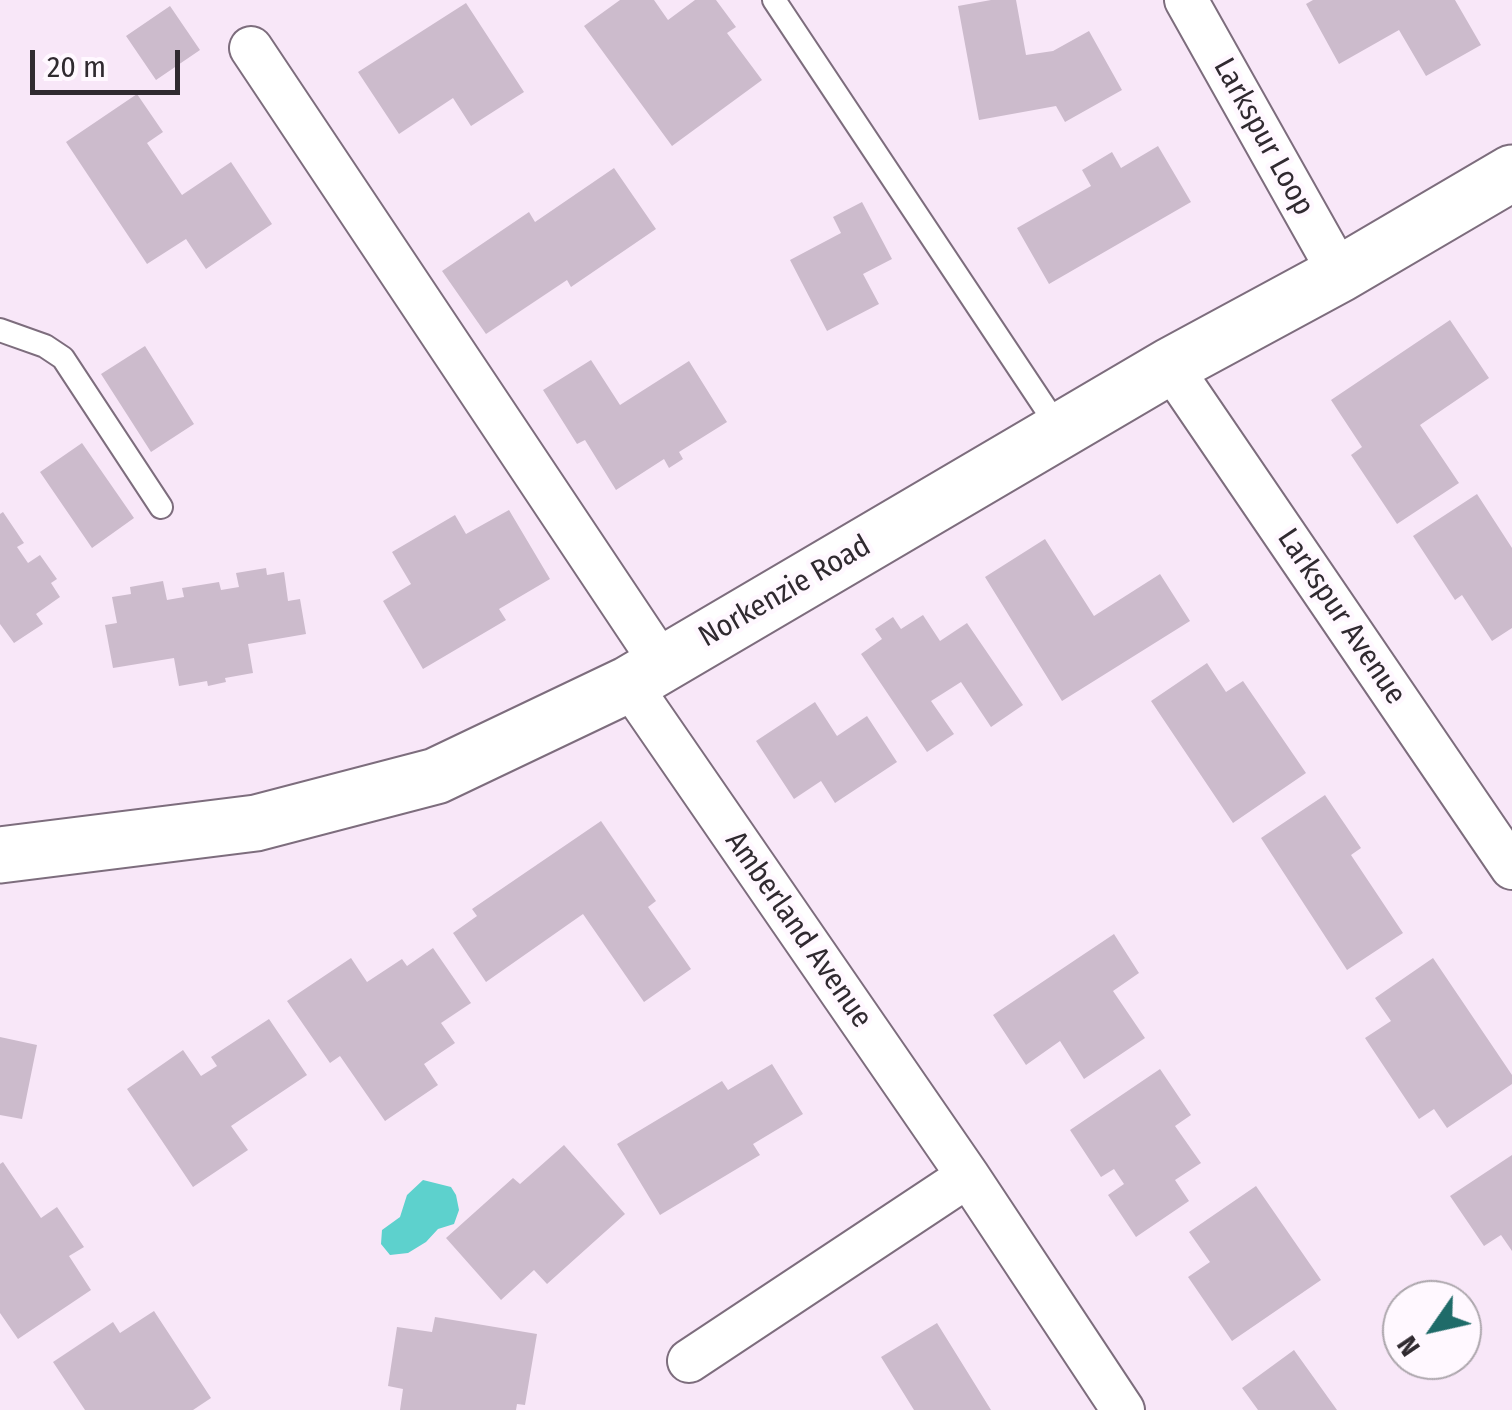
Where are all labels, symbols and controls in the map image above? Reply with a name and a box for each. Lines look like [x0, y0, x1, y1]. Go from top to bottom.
scale bar [35, 30, 185, 92]
text: 20 m [47, 49, 106, 85]
street label: Larkspur Loop [1205, 52, 1321, 222]
street label: Larkspur Avenue [1269, 522, 1413, 712]
street label: Norkenzie Road [693, 528, 877, 656]
street label: Amberland Avenue [717, 825, 879, 1035]
north arrow [1382, 1280, 1482, 1380]
text: N [1390, 1330, 1427, 1362]

